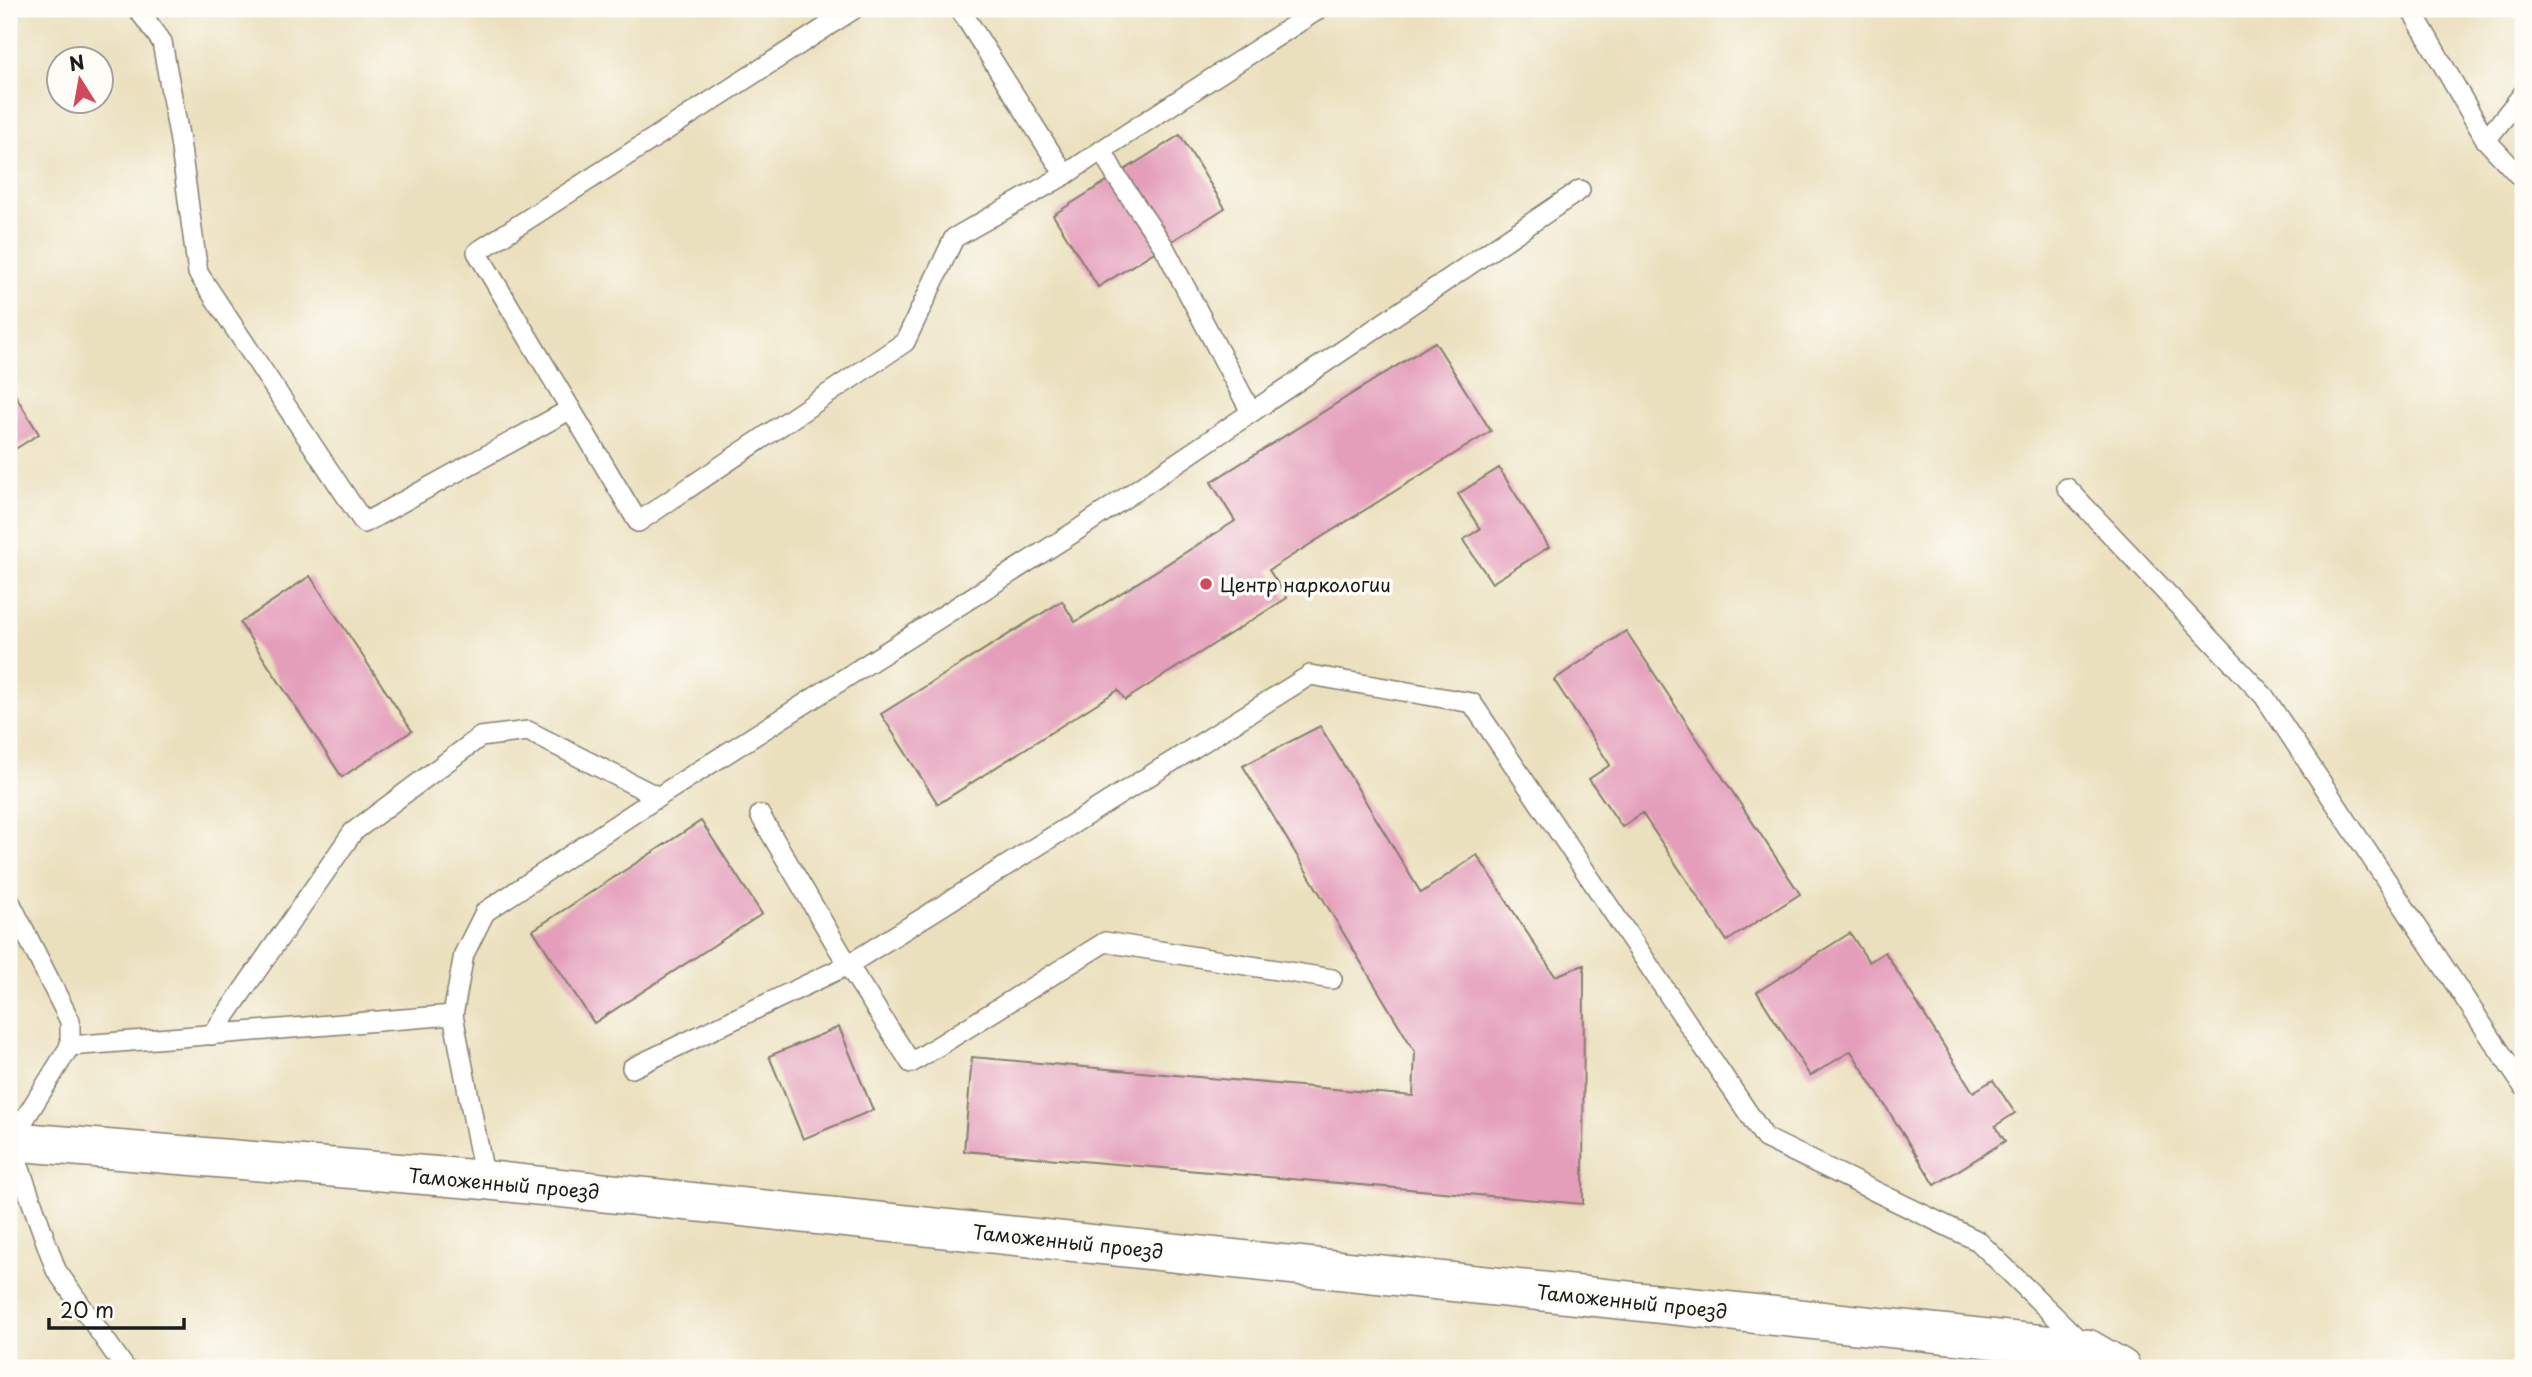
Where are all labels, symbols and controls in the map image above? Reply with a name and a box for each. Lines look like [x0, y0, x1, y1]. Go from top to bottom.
north arrow [46, 46, 116, 116]
text: N [67, 47, 87, 78]
place label: Центр наркологии [1220, 570, 1391, 598]
marker: Центр наркологии [1198, 576, 1214, 592]
street label: Таможенный проезд [407, 1161, 601, 1205]
street label: Таможенный проезд [971, 1217, 1165, 1265]
street label: Таможенный проезд [1535, 1277, 1729, 1325]
scale bar [49, 1286, 184, 1330]
text: 20 m [60, 1293, 114, 1325]

